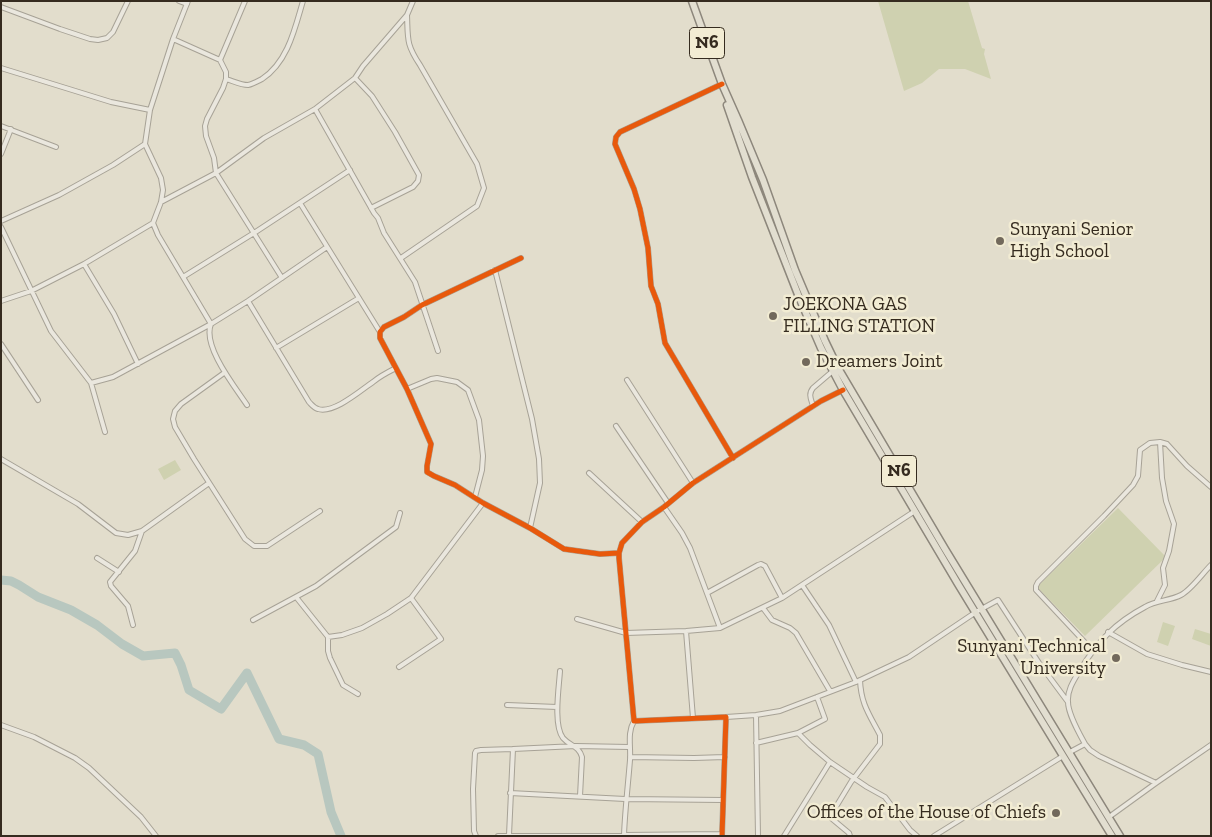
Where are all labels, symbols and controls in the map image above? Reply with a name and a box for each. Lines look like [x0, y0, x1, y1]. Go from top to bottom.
road number: N6 [690, 28, 724, 58]
place label: Sunyani Senior High School [1010, 219, 1134, 263]
marker: Sunyani Senior High School [994, 235, 1006, 247]
place label: JOEKONA GAS FILLING STATION [783, 294, 935, 338]
marker: JOEKONA GAS FILLING STATION [767, 310, 779, 322]
place label: Dreamers Joint [816, 351, 943, 373]
marker: Dreamers Joint [800, 356, 812, 368]
road number: N6 [882, 456, 916, 486]
place label: Sunyani Technical University [957, 636, 1106, 680]
marker: Sunyani Technical University [1110, 652, 1122, 664]
place label: Offices of the House of Chiefs [807, 802, 1046, 824]
marker: Offices of the House of Chiefs [1050, 807, 1062, 819]

